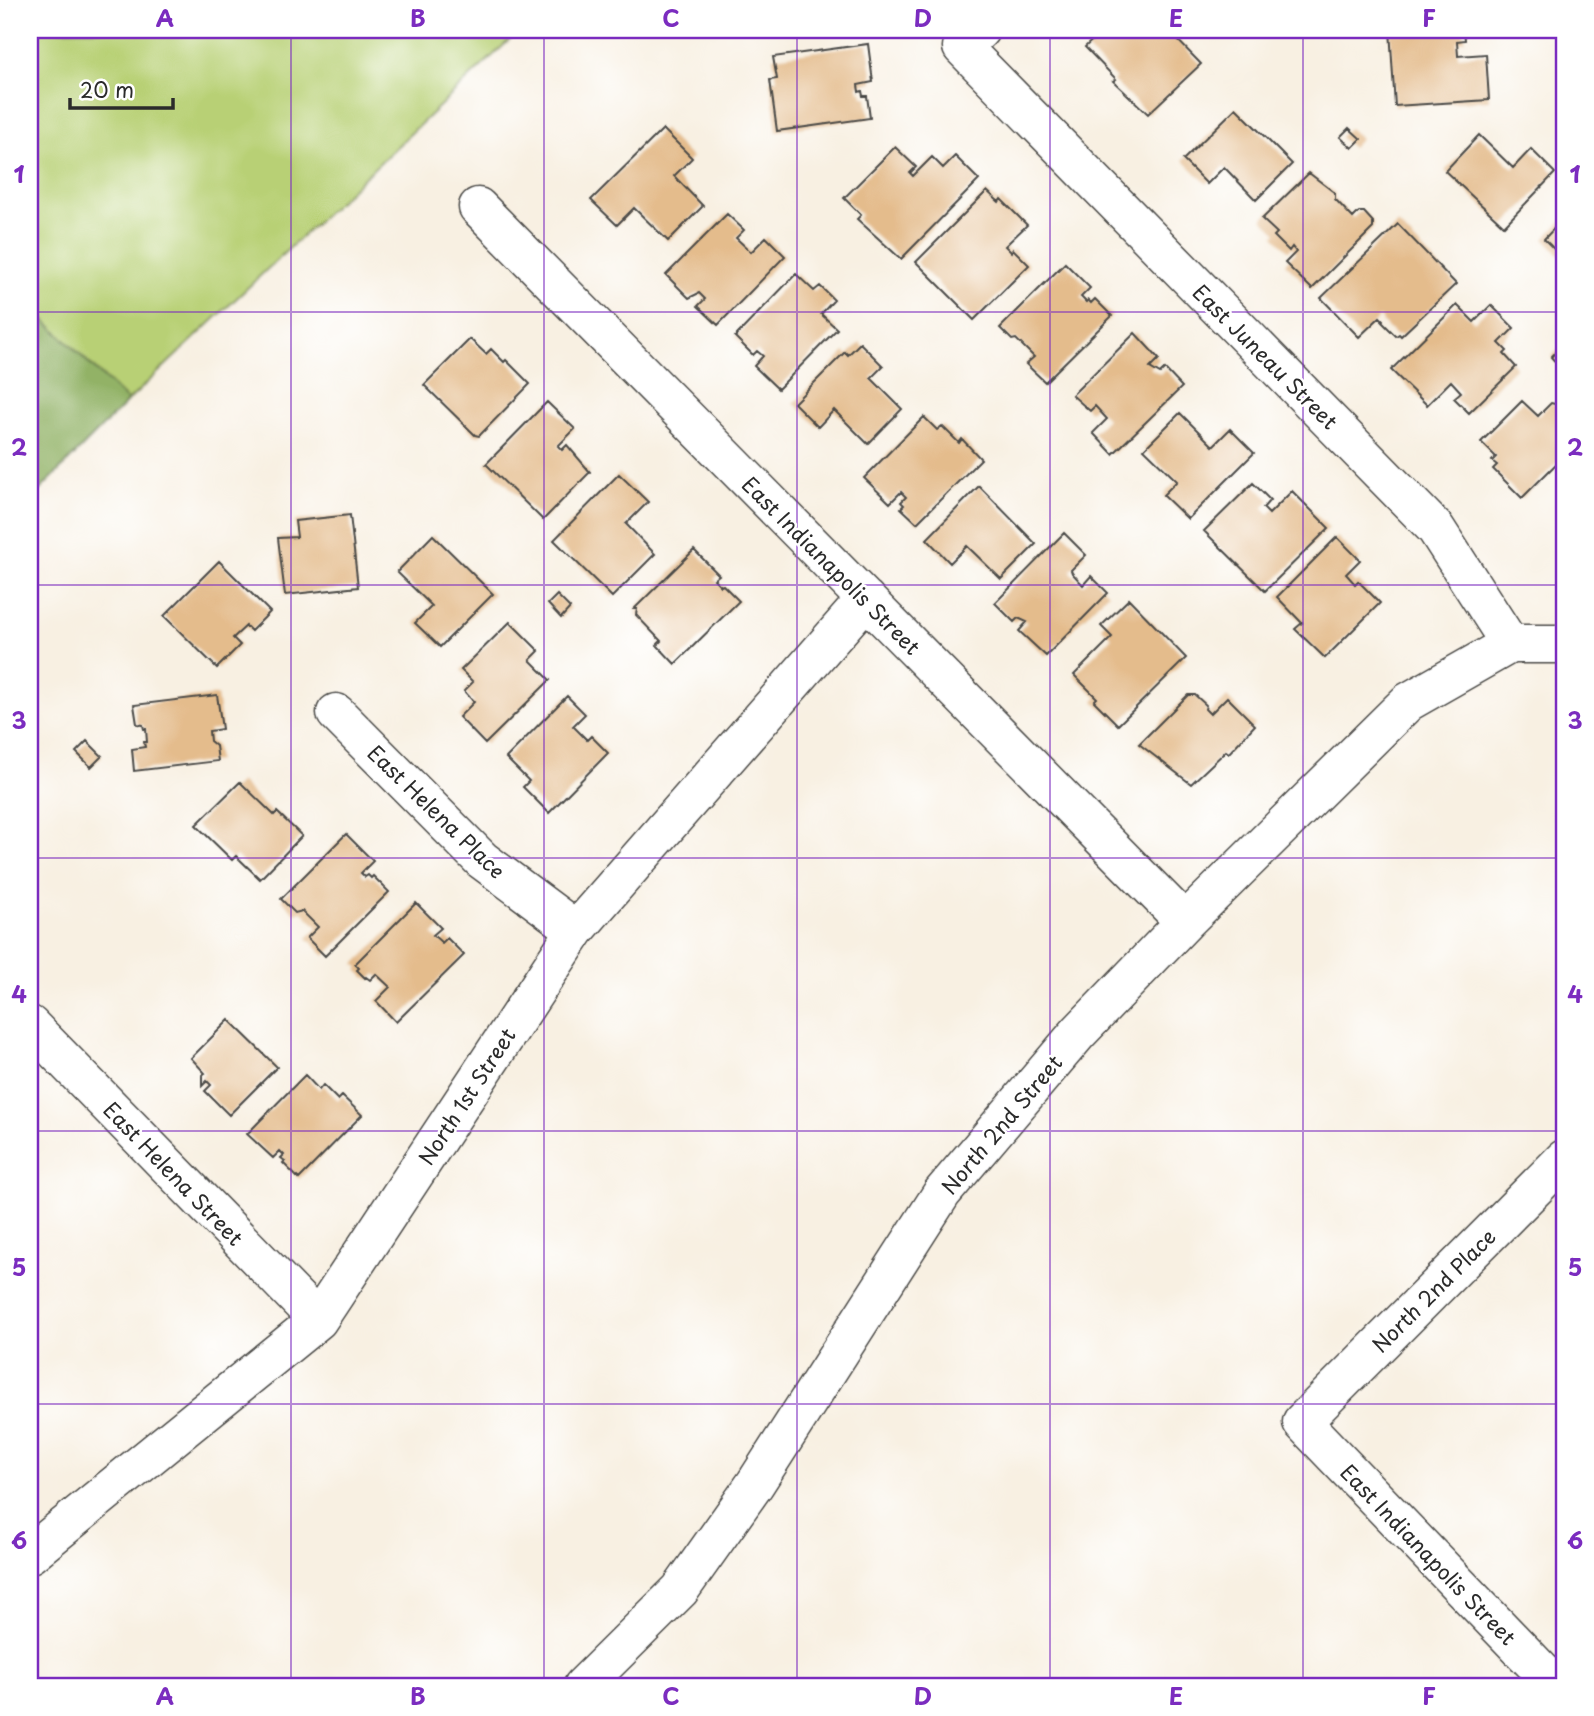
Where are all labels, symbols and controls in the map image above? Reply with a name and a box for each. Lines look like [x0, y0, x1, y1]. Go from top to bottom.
text: A [156, 0, 174, 35]
text: B [410, 0, 426, 35]
text: C [662, 0, 680, 35]
text: D [914, 0, 932, 35]
text: E [1169, 0, 1183, 35]
text: F [1422, 0, 1436, 35]
scale bar [70, 66, 173, 110]
text: 20 m [80, 73, 134, 105]
text: 1 [14, 156, 25, 191]
text: 1 [1570, 156, 1581, 191]
street label: East Juneau Street [1186, 276, 1346, 436]
text: 2 [11, 429, 27, 464]
text: 2 [1567, 429, 1583, 464]
street label: East Indianapolis Street [735, 468, 929, 662]
text: 3 [11, 702, 27, 737]
text: 3 [1567, 702, 1583, 737]
street label: East Helena Place [361, 737, 513, 885]
text: 4 [11, 976, 27, 1011]
text: 4 [1567, 976, 1583, 1011]
street label: North 1st Street [410, 1021, 522, 1171]
street label: North 2nd Street [933, 1047, 1069, 1201]
street label: East Helena Street [97, 1094, 251, 1252]
street label: North 2nd Place [1364, 1221, 1502, 1359]
text: 5 [12, 1249, 26, 1284]
text: 5 [1568, 1249, 1582, 1284]
street label: East Indianapolis Street [1334, 1456, 1524, 1652]
text: 6 [11, 1522, 27, 1557]
text: 6 [1567, 1522, 1583, 1557]
text: A [156, 1678, 174, 1713]
text: B [410, 1678, 426, 1713]
text: C [662, 1678, 680, 1713]
text: D [914, 1678, 932, 1713]
text: E [1169, 1678, 1183, 1713]
text: F [1422, 1678, 1436, 1713]

